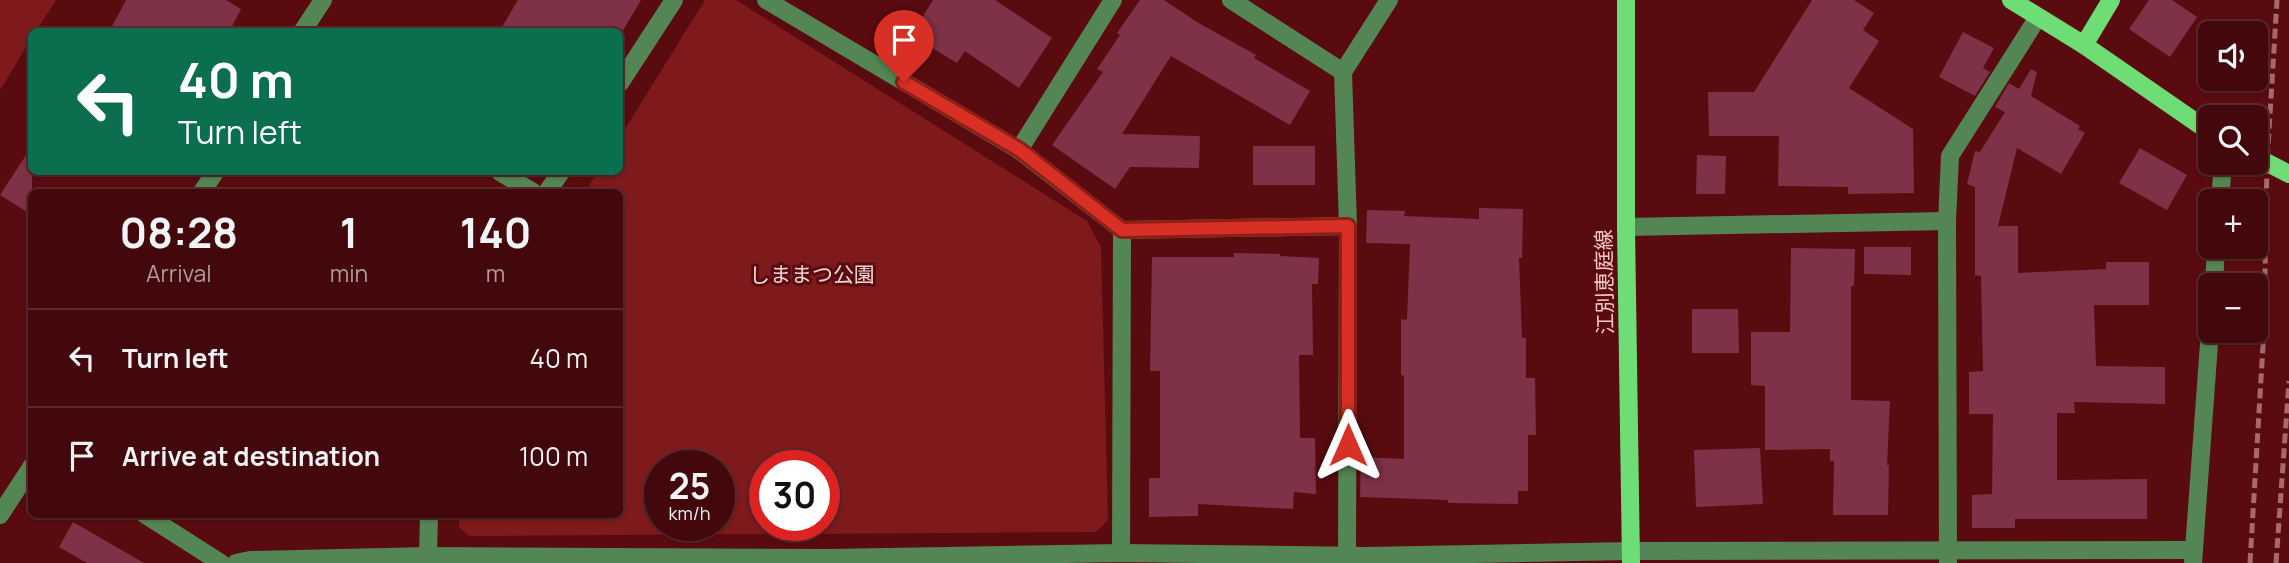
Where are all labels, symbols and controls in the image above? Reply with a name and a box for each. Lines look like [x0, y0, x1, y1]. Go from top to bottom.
pin [874, 10, 934, 82]
icon: arrive [885, 21, 923, 59]
map controls [2198, 21, 2268, 343]
button: sound [2198, 21, 2268, 91]
text: 40 m [178, 46, 294, 113]
icon: left [63, 56, 154, 147]
button: search [2198, 105, 2268, 175]
text: Turn left [178, 110, 302, 154]
button: + [2198, 189, 2268, 259]
text: 08:28 [120, 203, 238, 261]
text: 1 [340, 203, 358, 261]
text: 140 [460, 203, 531, 261]
street label: 江別恵庭線 [1589, 229, 1619, 335]
text: Arrival [146, 257, 212, 289]
text: min [330, 257, 368, 289]
text: m [486, 257, 505, 289]
park label: しままつ公園 [749, 260, 875, 288]
button: − [2198, 273, 2268, 343]
icon: left [63, 339, 101, 377]
text: Turn left [122, 340, 229, 376]
text: 40 m [530, 340, 588, 376]
position arrow [1311, 408, 1385, 482]
icon: arrive [63, 437, 101, 475]
text: Arrive at destination [122, 438, 380, 474]
text: 100 m [519, 438, 588, 474]
speed limit sign: 30 [749, 450, 840, 541]
text: 25 [669, 462, 710, 510]
text: km/h [669, 501, 710, 525]

